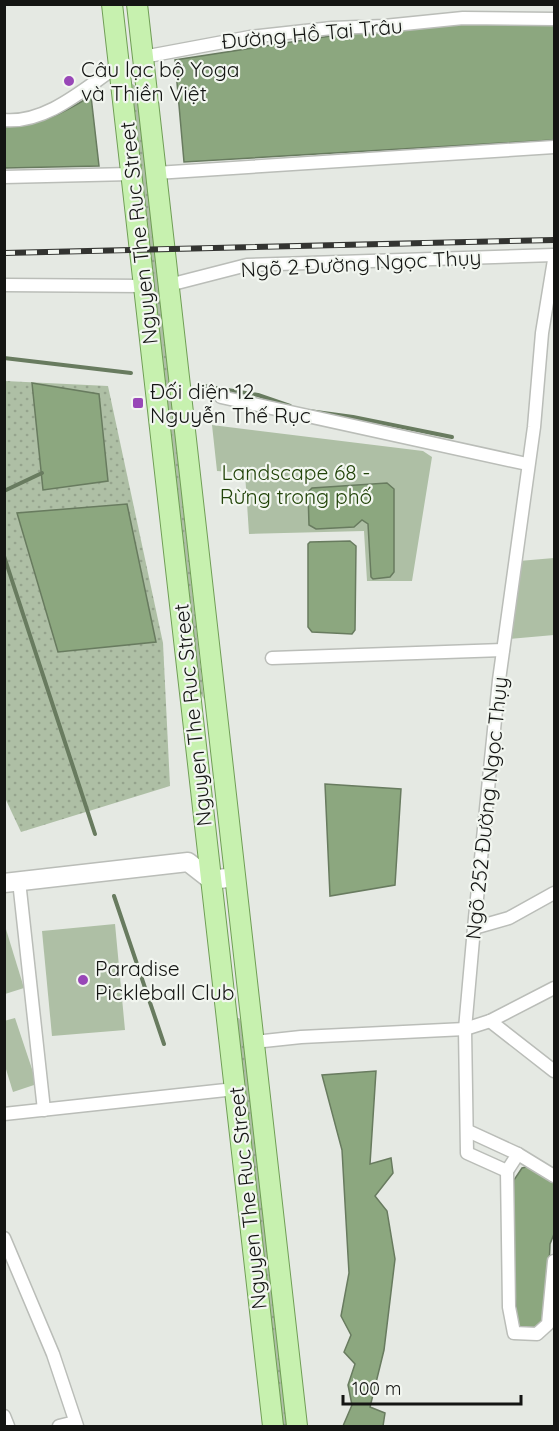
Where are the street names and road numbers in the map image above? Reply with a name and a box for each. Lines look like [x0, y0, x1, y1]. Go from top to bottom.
street label: Đường Hồ Tai Trâu [220, 12, 404, 54]
street label: Nguyen The Ruc Street [113, 120, 163, 346]
street label: Ngõ 2 Đường Ngọc Thụy [240, 244, 482, 282]
street label: Nguyen The Ruc Street [167, 602, 217, 828]
street label: Ngõ 252 Đường Ngọc Thụy [459, 675, 513, 941]
street label: Nguyen The Ruc Street [222, 1085, 272, 1311]

